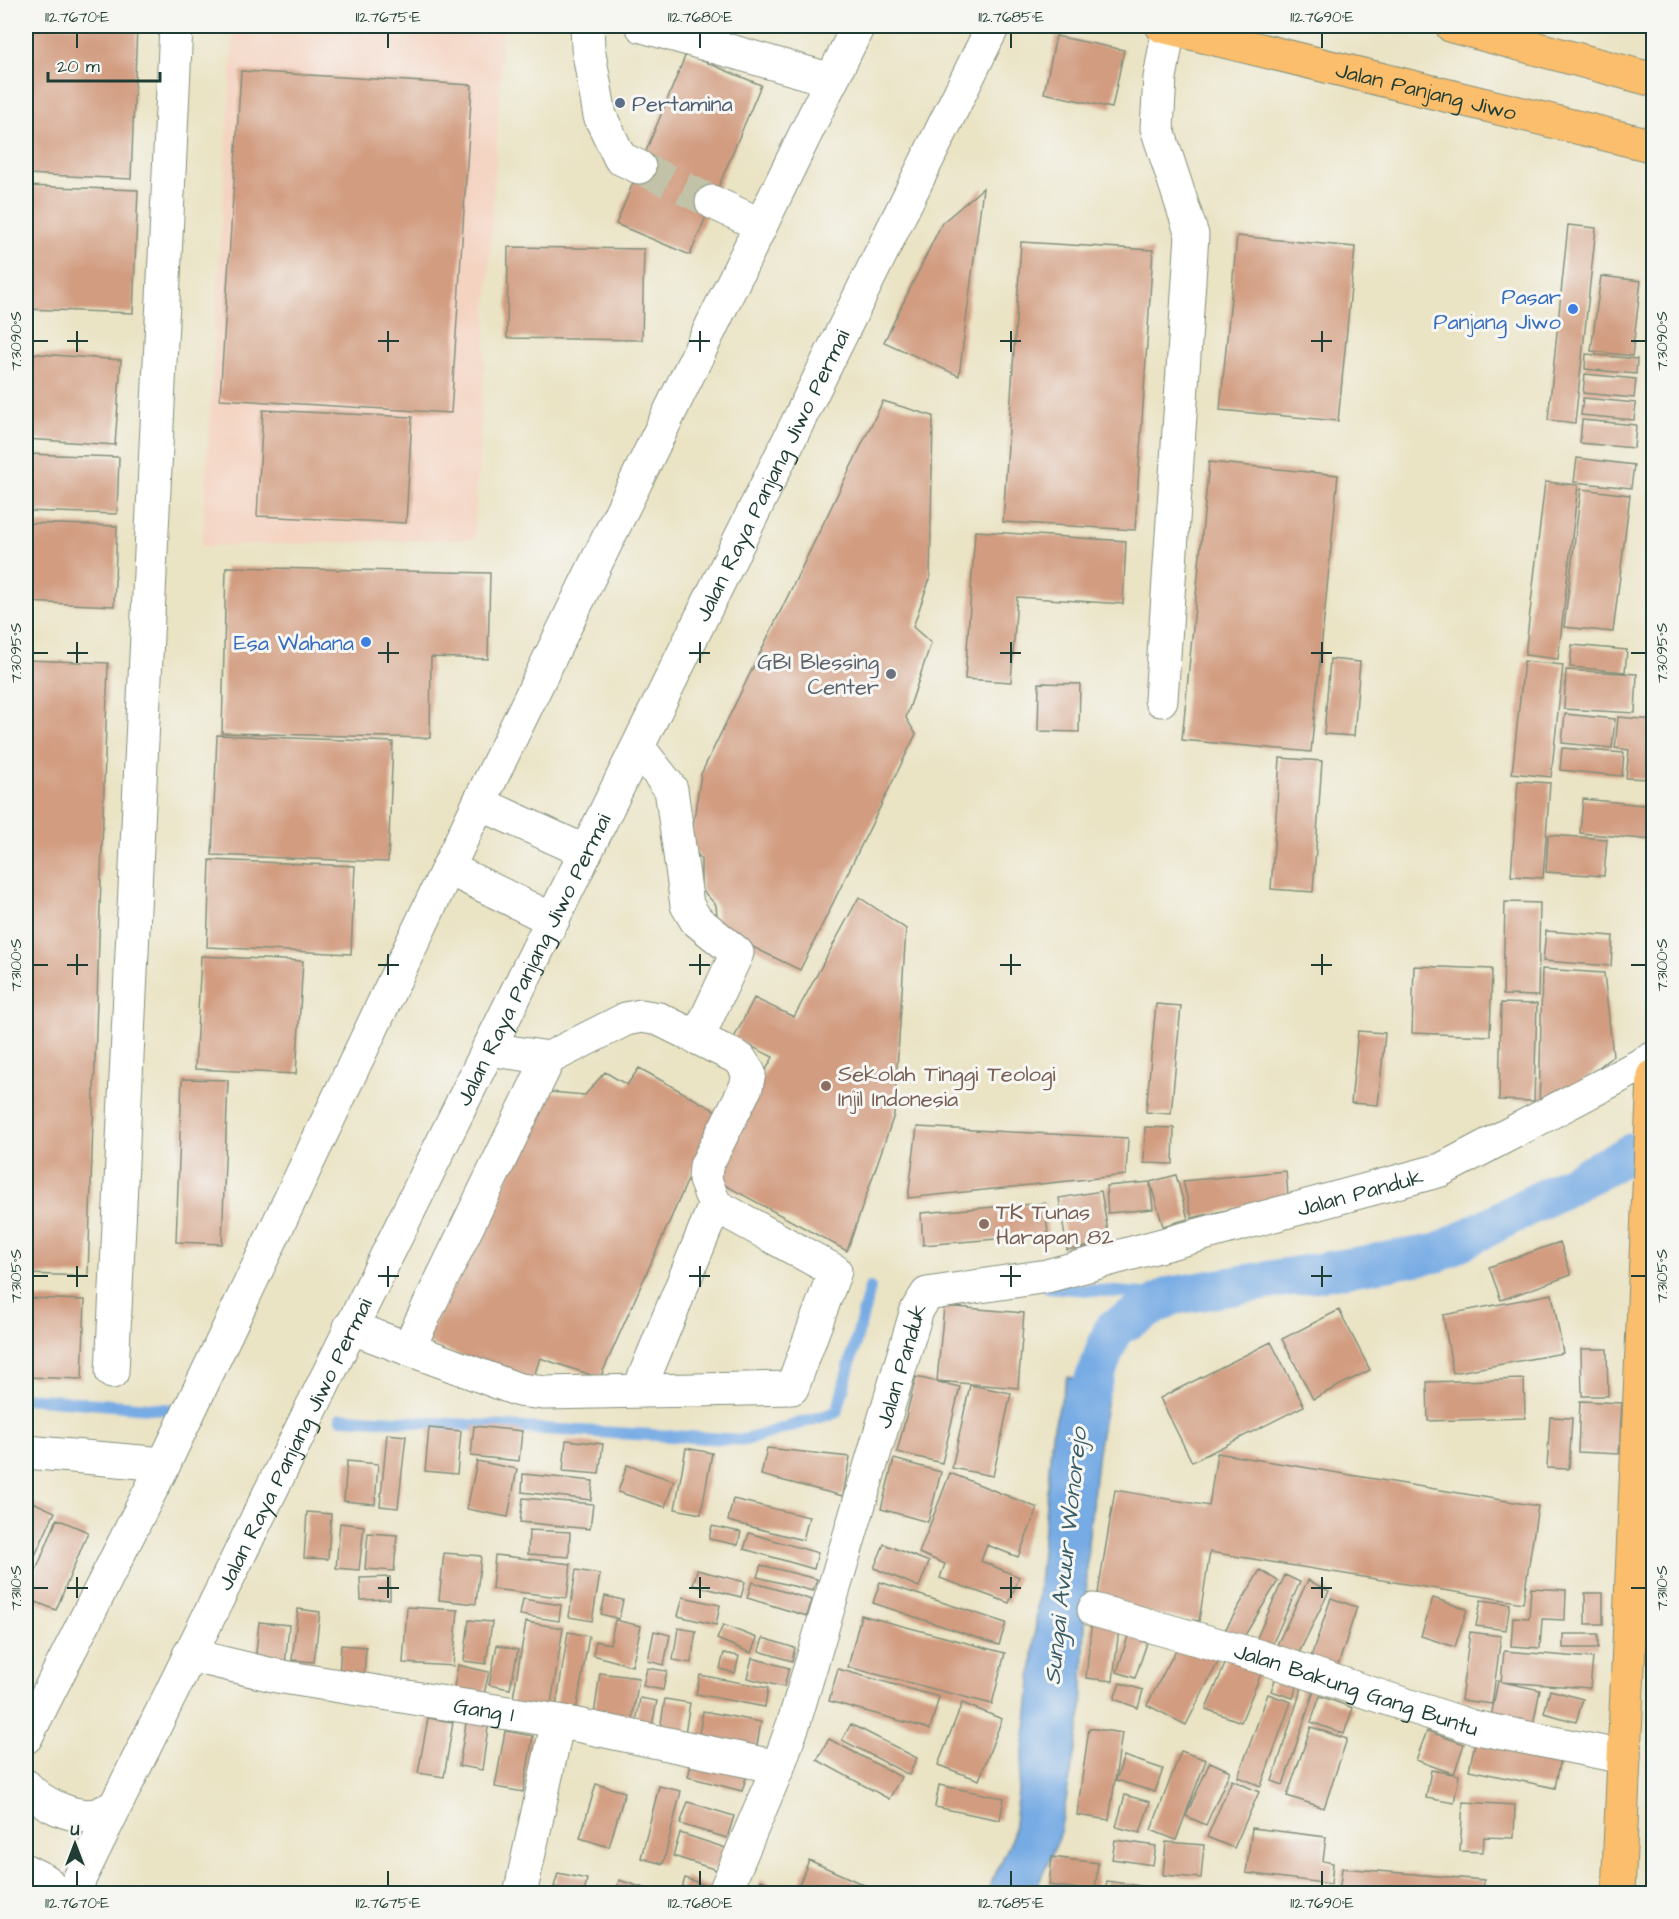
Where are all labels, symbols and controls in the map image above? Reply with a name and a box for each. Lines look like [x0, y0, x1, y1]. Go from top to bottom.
text: 112.7670°E [45, 7, 109, 28]
text: 112.7675°E [355, 7, 421, 28]
text: 112.7680°E [668, 7, 732, 28]
text: 112.7685°E [978, 7, 1044, 28]
text: 112.7690°E [1290, 7, 1354, 28]
scale bar [48, 45, 160, 83]
text: 20 m [57, 54, 100, 79]
street label: Jalan Panjang Jiwo [1332, 55, 1520, 129]
place label: Pertamina [632, 89, 733, 120]
marker: Pertamina [613, 96, 627, 110]
place label: Pasar Panjang Jiwo [1433, 282, 1562, 339]
marker: Pasar Panjang Jiwo [1566, 302, 1580, 316]
text: 7.3090°S [6, 311, 27, 371]
text: 7.3090°S [1652, 311, 1673, 371]
street label: Jalan Raya Panjang Jiwo Permai [688, 324, 858, 627]
text: 7.3095°S [6, 622, 27, 683]
text: 7.3095°S [1652, 622, 1673, 683]
place label: Esa Wahana [234, 628, 354, 659]
marker: Esa Wahana [359, 635, 373, 649]
place label: GBI Blessing Center [757, 647, 879, 703]
marker: GBI Blessing Center [884, 667, 898, 681]
street label: Jalan Raya Panjang Jiwo Permai [449, 809, 619, 1112]
text: 7.3100°S [6, 938, 27, 991]
text: 7.3100°S [1652, 938, 1673, 991]
place label: Sekolah Tinggi Teologi Injil Indonesia [838, 1059, 1056, 1115]
marker: Sekolah Tinggi Teologi Injil Indonesia [819, 1079, 833, 1093]
street label: Jalan Panduk [1294, 1161, 1427, 1225]
place label: TK Tunas Harapan 82 [996, 1197, 1114, 1253]
marker: TK Tunas Harapan 82 [977, 1217, 991, 1231]
text: 7.3105°S [6, 1249, 27, 1303]
text: 7.3105°S [1652, 1249, 1673, 1303]
street label: Jalan Raya Panjang Jiwo Permai [210, 1293, 381, 1596]
street label: Jalan Panduk [869, 1296, 935, 1432]
water label: Sungai Avuur Wonorejo [1036, 1425, 1098, 1686]
text: 7.3110°S [6, 1565, 27, 1611]
text: 7.3110°S [1652, 1565, 1673, 1611]
street label: Jalan Bakung Gang Buntu [1230, 1636, 1482, 1745]
street label: Gang 1 [451, 1691, 516, 1731]
north arrow [45, 1814, 105, 1874]
text: U [71, 1819, 80, 1841]
text: 112.7670°E [45, 1893, 109, 1914]
text: 112.7675°E [355, 1893, 421, 1914]
text: 112.7680°E [668, 1893, 732, 1914]
text: 112.7685°E [978, 1893, 1044, 1914]
text: 112.7690°E [1290, 1893, 1354, 1914]

